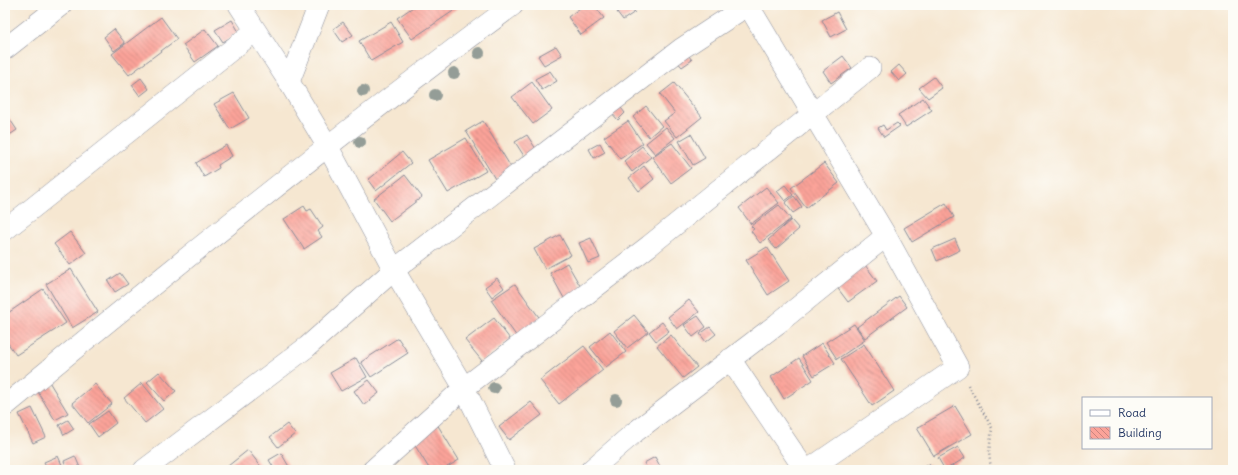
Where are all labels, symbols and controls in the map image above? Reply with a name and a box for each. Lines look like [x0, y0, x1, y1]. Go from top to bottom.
legend [1082, 397, 1212, 449]
text: Road [1118, 405, 1146, 420]
text: Building [1118, 425, 1162, 440]

